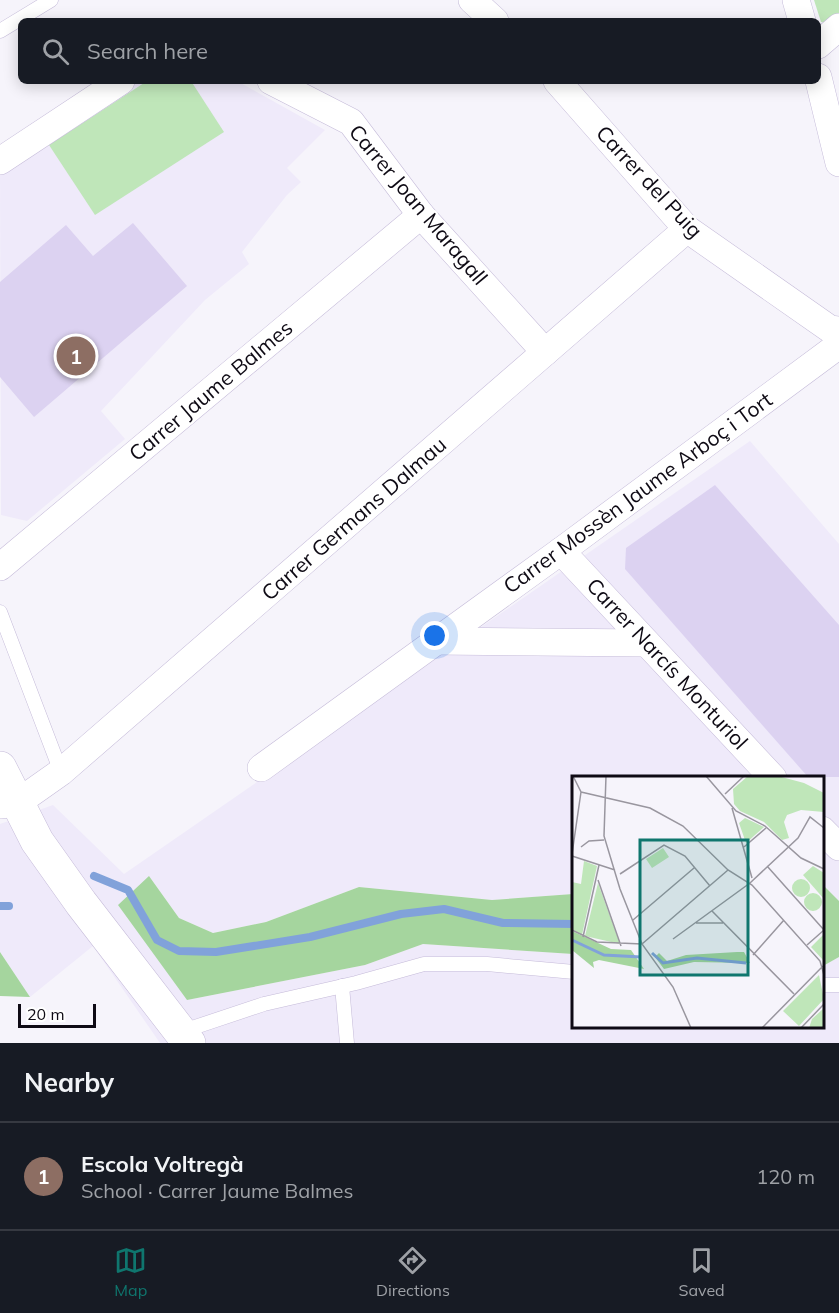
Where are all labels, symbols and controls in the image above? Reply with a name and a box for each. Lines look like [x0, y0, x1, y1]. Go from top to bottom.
search box [18, 18, 821, 84]
icon: search [39, 35, 72, 68]
text: Search here [87, 37, 208, 65]
street label: Carrer Joan Maragall [344, 119, 494, 290]
street label: Carrer del Puig [591, 120, 708, 243]
street label: Carrer Jaume Balmes [123, 314, 297, 466]
pin: 1 [56, 334, 96, 378]
street label: Carrer Mossèn Jaume Arboç i Tort [498, 386, 777, 598]
street label: Carrer Germans Dalmau [256, 431, 451, 606]
street label: Carrer Narcís Monturiol [582, 572, 754, 754]
your location [420, 621, 449, 650]
inset map [572, 776, 824, 1028]
scale bar [18, 1001, 96, 1028]
text: 20 m [27, 1004, 64, 1024]
text: Nearby [24, 1066, 114, 1099]
text: Escola Voltregà [81, 1150, 244, 1178]
text: 1 [38, 1164, 50, 1189]
text: 120 m [756, 1164, 815, 1189]
text: School · Carrer Jaume Balmes [81, 1178, 353, 1203]
tab: Map [114, 1244, 147, 1300]
tab: Directions [376, 1244, 450, 1300]
tab: Saved [679, 1244, 725, 1300]

